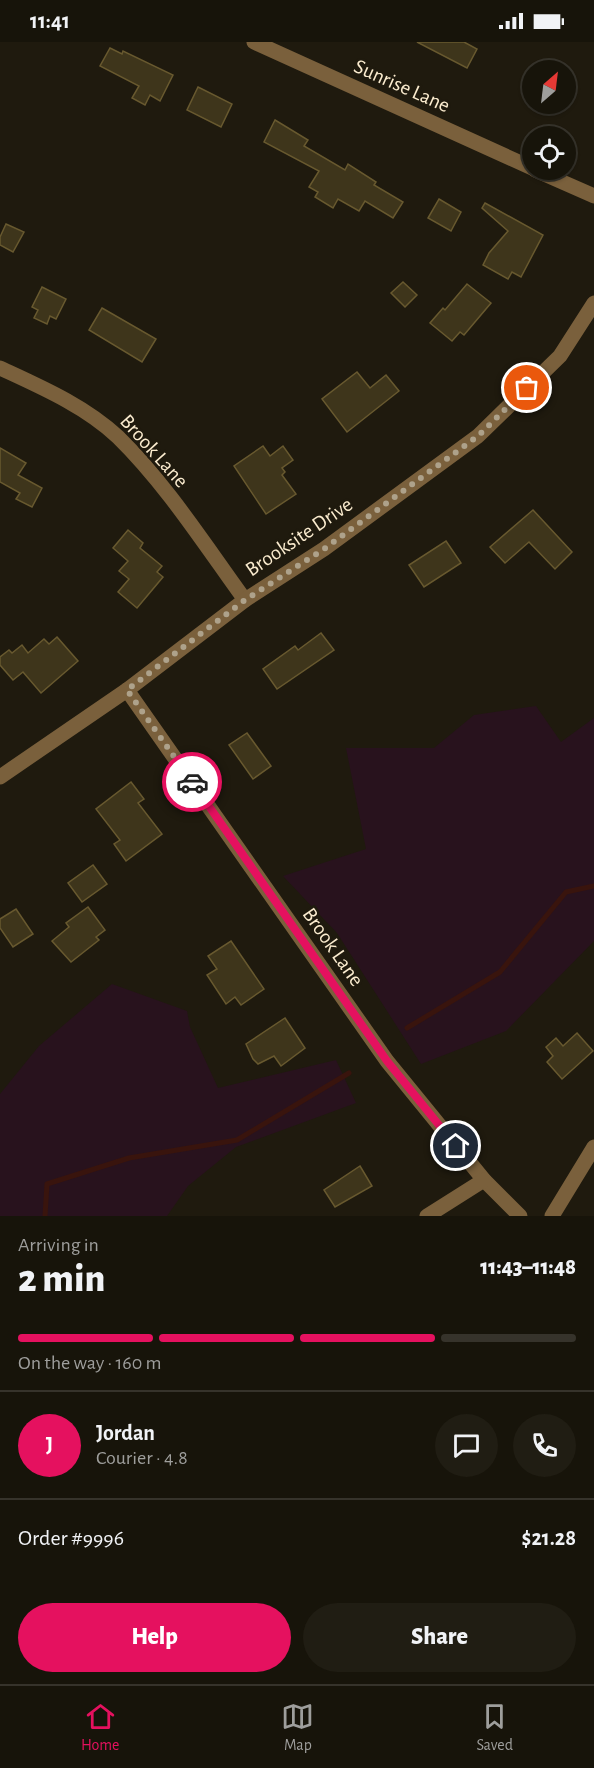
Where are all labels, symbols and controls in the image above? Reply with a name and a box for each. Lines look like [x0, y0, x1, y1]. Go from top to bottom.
text: 11:41 [30, 10, 70, 32]
street label: Sunrise Lane [351, 56, 453, 116]
north arrow [522, 60, 576, 114]
map controls [522, 60, 576, 180]
button: locate [522, 126, 576, 180]
pin [501, 362, 552, 413]
icon: bag [510, 371, 543, 404]
street label: Brook Lane [116, 410, 192, 492]
street label: Brooksite Drive [242, 494, 356, 580]
courier [162, 752, 222, 812]
icon: car [176, 766, 209, 799]
street label: Brook Lane [299, 904, 367, 990]
pin [430, 1120, 481, 1171]
icon: home [439, 1129, 472, 1162]
text: Arriving in [18, 1235, 99, 1255]
text: 11:43–11:48 [480, 1256, 576, 1278]
text: 2 min [18, 1260, 105, 1299]
text: On the way · 160 m [18, 1353, 162, 1373]
button: chat [435, 1414, 498, 1477]
button: phone [513, 1414, 576, 1477]
text: Jordan [96, 1422, 155, 1444]
text: J [46, 1434, 53, 1456]
text: Courier · 4.8 [96, 1448, 188, 1468]
text: Order #9996 [18, 1527, 124, 1549]
text: $21.28 [522, 1527, 576, 1549]
button: Help [18, 1603, 291, 1672]
button: Share [303, 1603, 576, 1672]
tab: Home [81, 1700, 119, 1755]
tab: Map [281, 1700, 314, 1755]
tab: Saved [476, 1700, 513, 1755]

